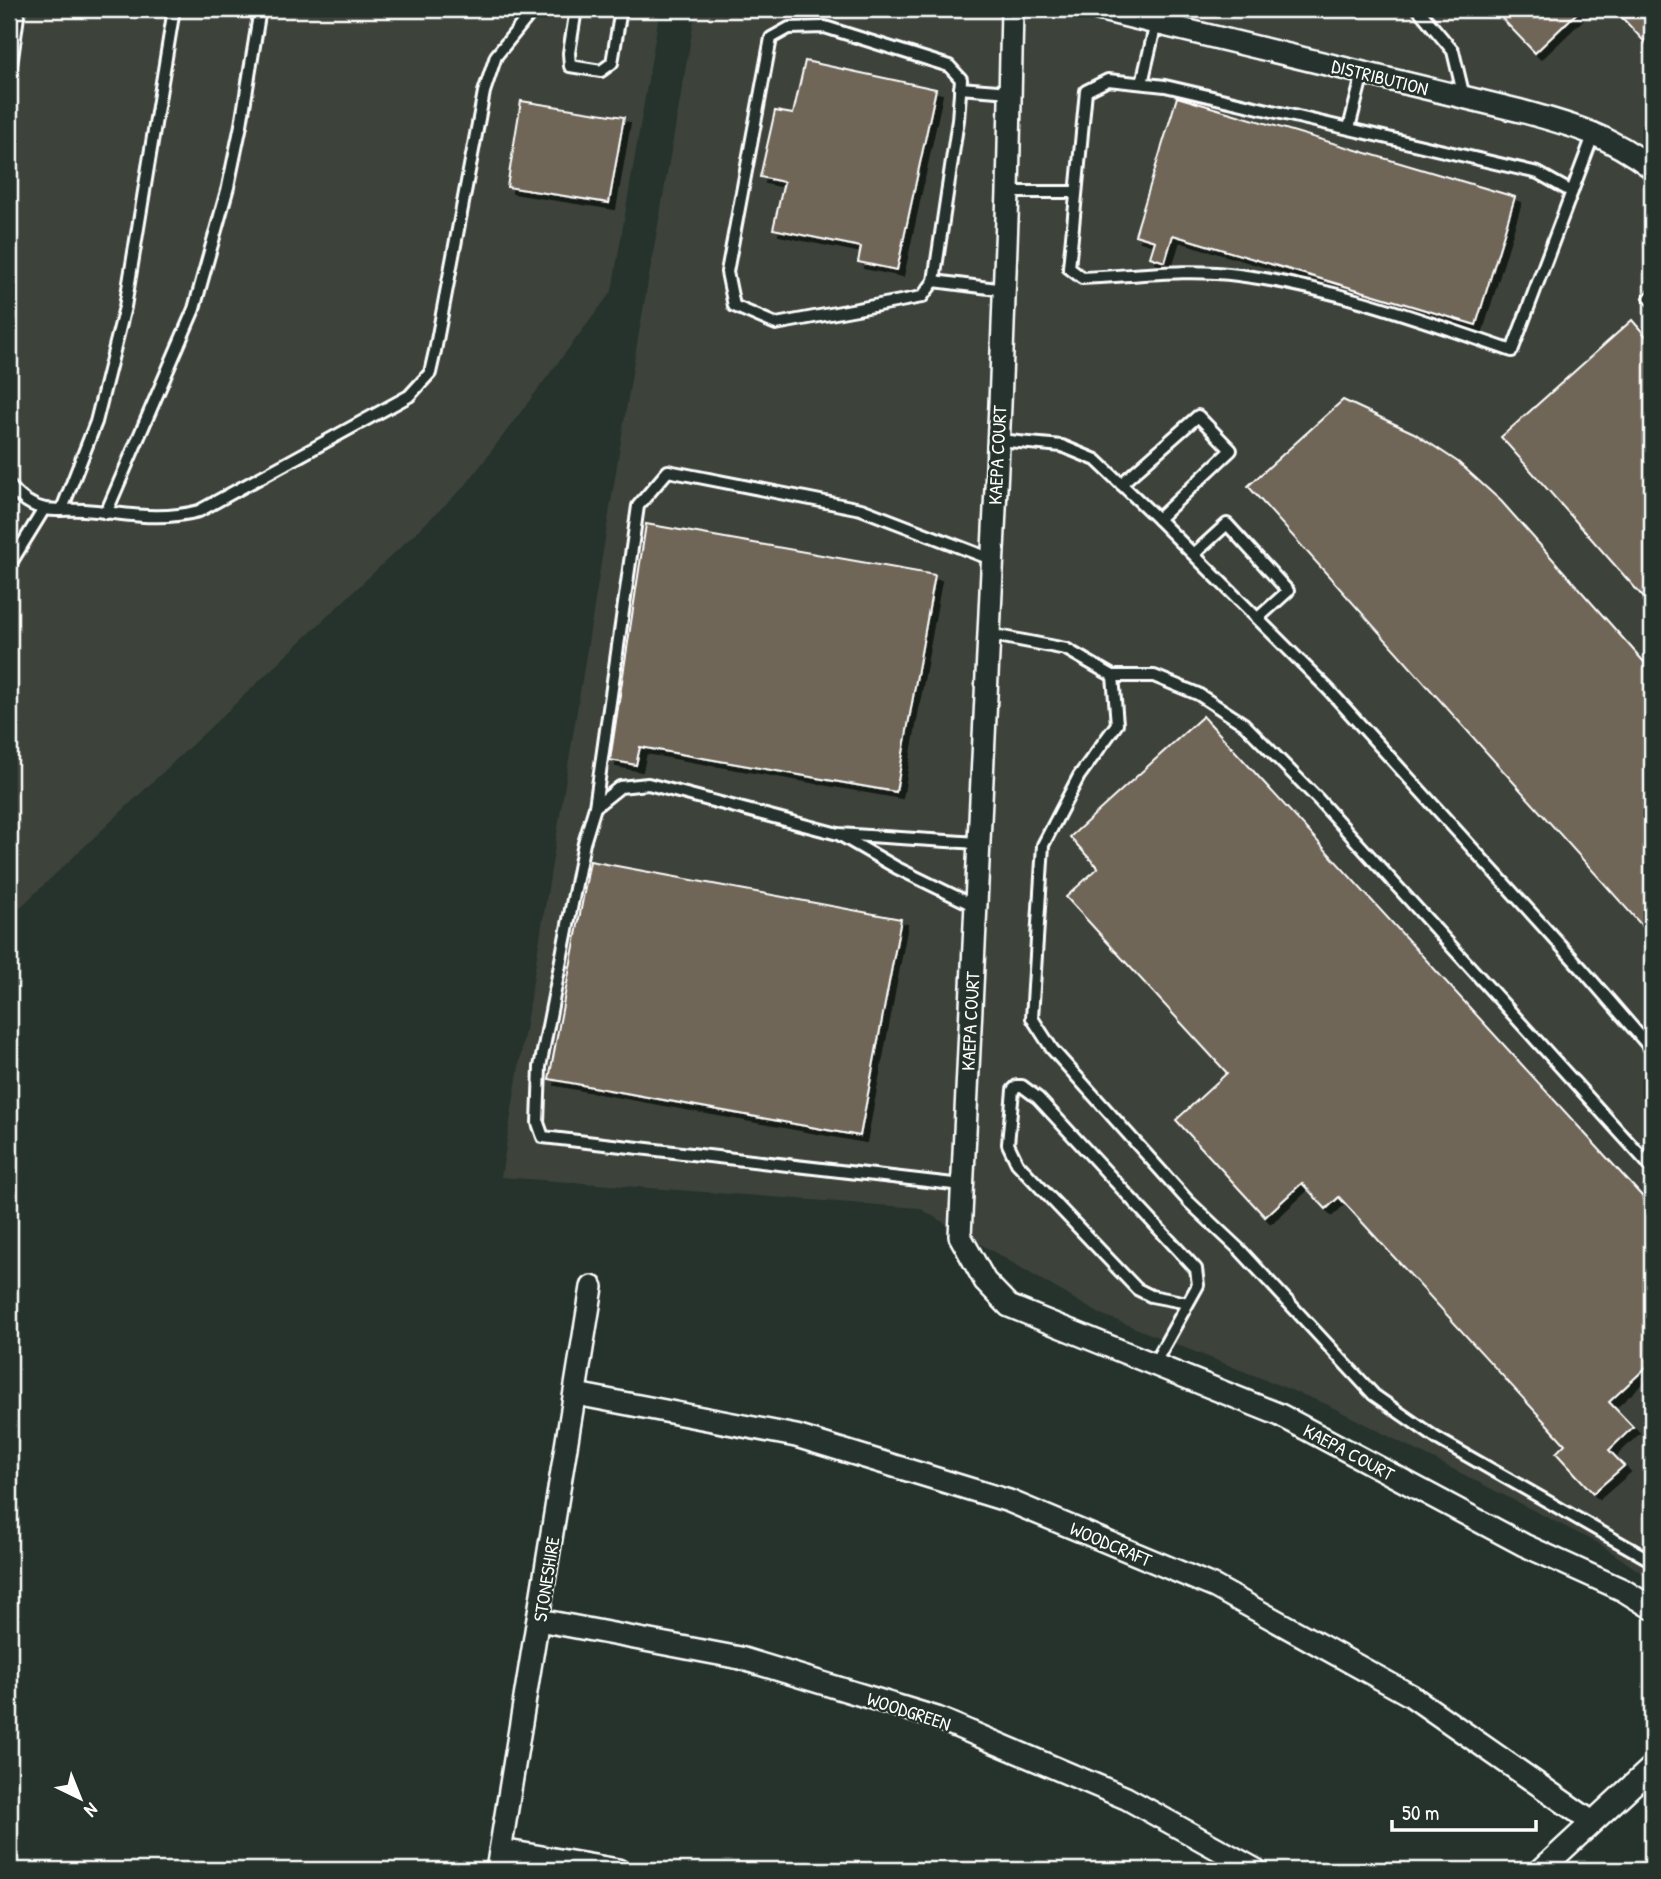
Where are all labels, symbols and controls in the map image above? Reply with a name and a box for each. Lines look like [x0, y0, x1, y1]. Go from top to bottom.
street label: DISTRIBUTION [1329, 52, 1431, 102]
street label: KAEPA COURT [981, 404, 1013, 505]
street label: KAEPA COURT [954, 970, 986, 1071]
street label: KAEPA COURT [1299, 1417, 1400, 1487]
street label: WOODCRAFT [1066, 1515, 1157, 1573]
street label: STONESHIRE [526, 1534, 566, 1623]
street label: WOODGREEN [864, 1685, 954, 1737]
north arrow [46, 1764, 116, 1834]
scale bar [1392, 1788, 1535, 1832]
text: N [79, 1797, 104, 1823]
text: 50 m [1402, 1798, 1439, 1827]

